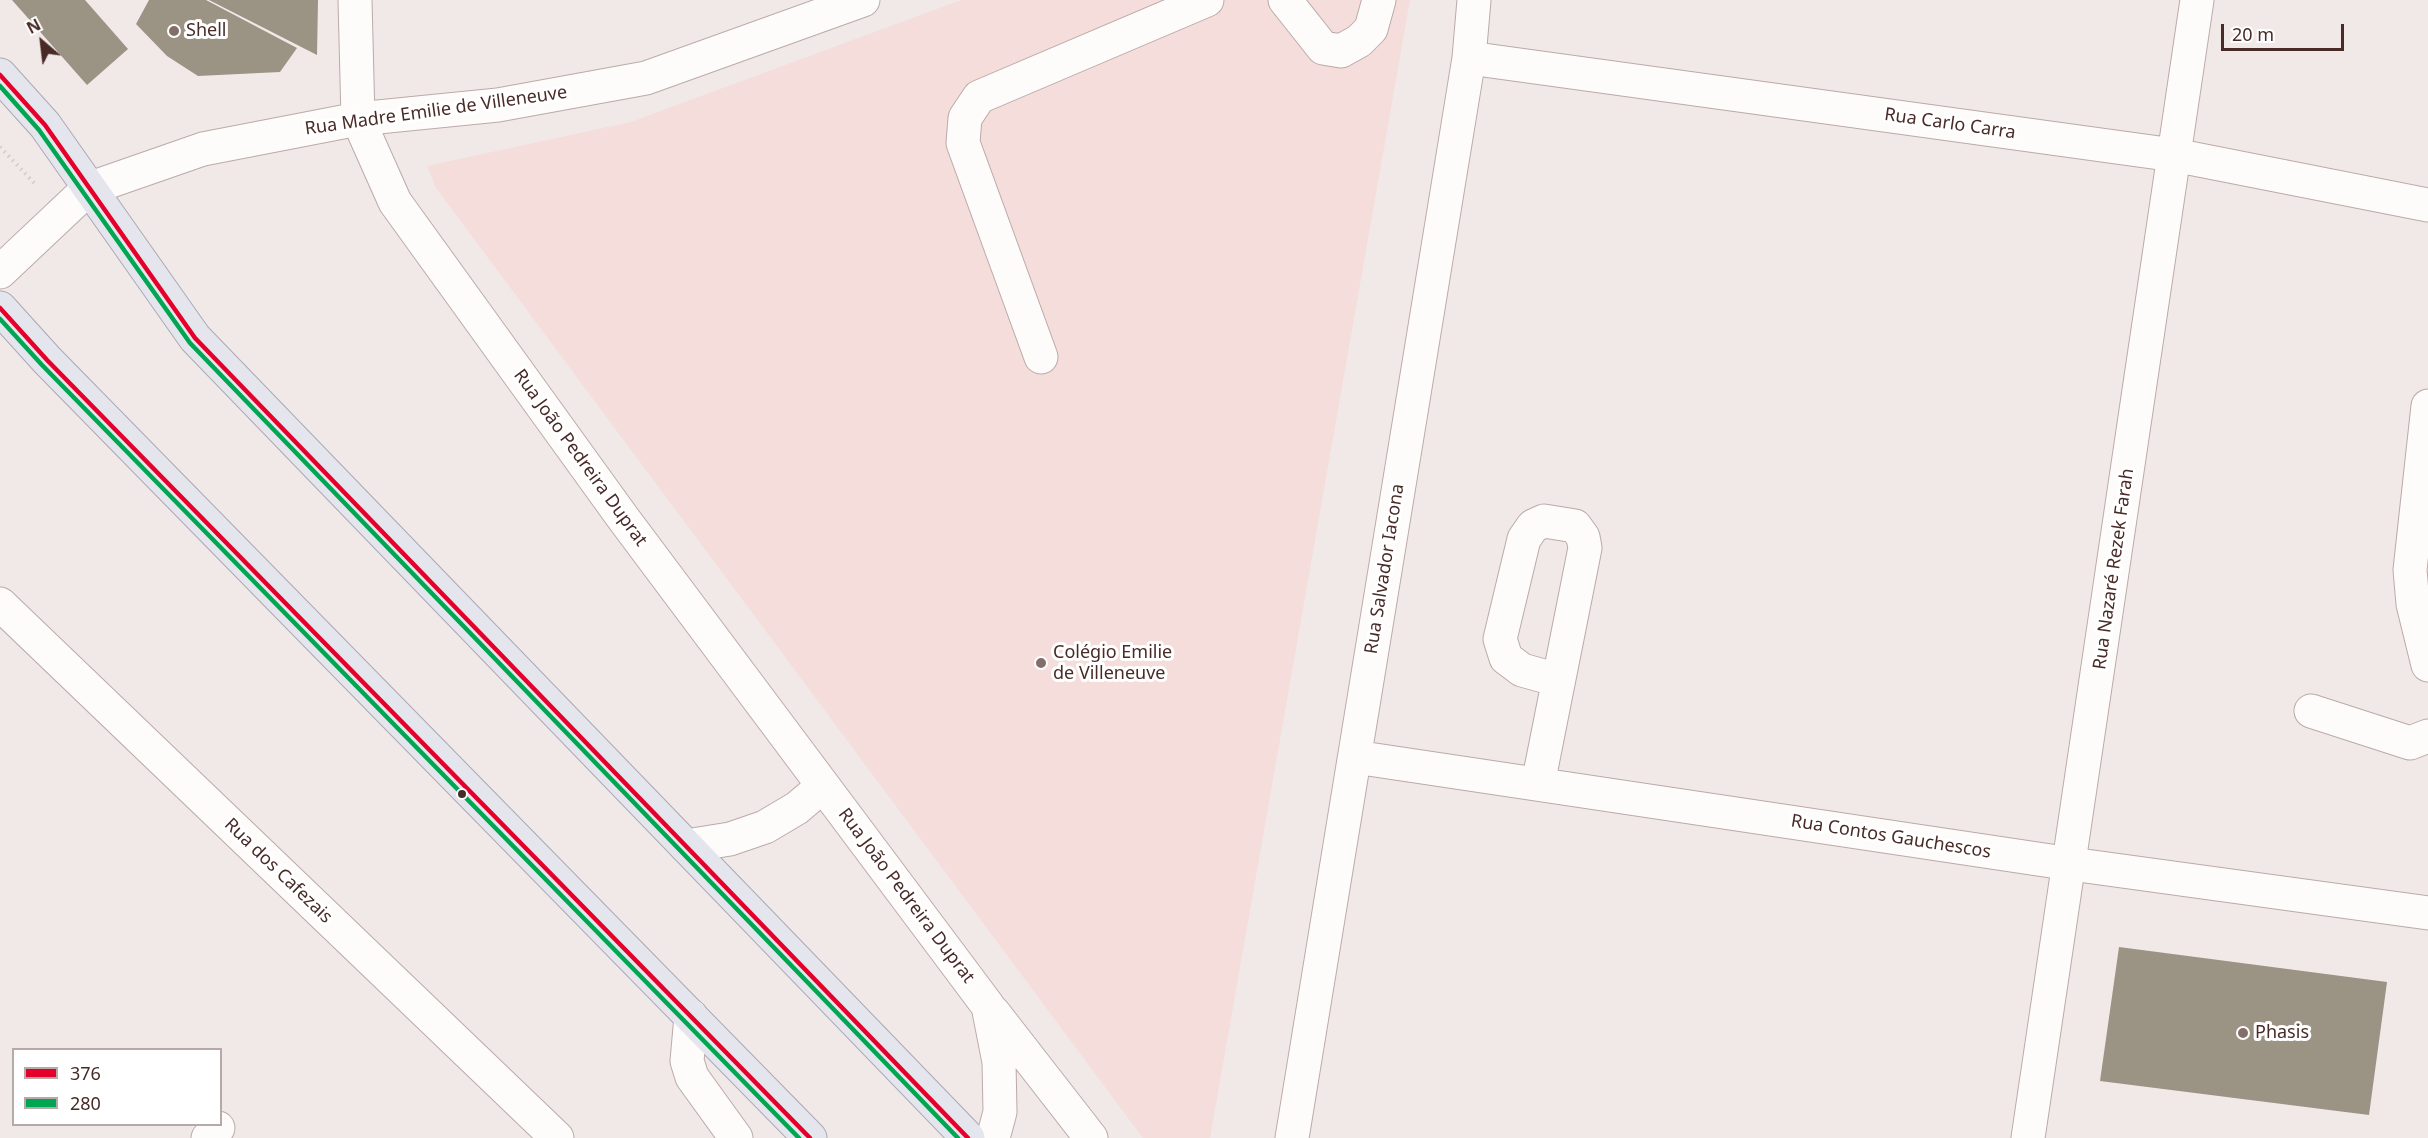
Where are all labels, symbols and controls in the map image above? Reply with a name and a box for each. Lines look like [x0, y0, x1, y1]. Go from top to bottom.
north arrow [12, 12, 72, 72]
scale bar [2224, 12, 2347, 50]
text: N [23, 13, 44, 39]
place label: Shell [186, 20, 226, 42]
text: 20 m [2232, 22, 2274, 46]
marker: Shell [167, 24, 181, 38]
street label: Rua Madre Emilie de Villeneuve [303, 82, 569, 140]
street label: Rua Carlo Carra [1883, 104, 2017, 144]
street label: Rua João Pedreira Duprat [509, 365, 651, 551]
street label: Rua Nazaré Rezek Farah [2089, 467, 2139, 671]
street label: Rua Salvador Iacona [1361, 482, 1409, 656]
place label: Colégio Emilie de Villeneuve [1053, 642, 1172, 684]
marker: Colégio Emilie de Villeneuve [1034, 656, 1048, 670]
unlabelled marker [456, 788, 468, 800]
street label: Rua João Pedreira Duprat [833, 804, 979, 988]
street label: Rua Contos Gauchescos [1789, 811, 1993, 863]
street label: Rua dos Cafezais [219, 814, 337, 928]
place label: Phasis [2255, 1022, 2309, 1044]
marker: Phasis [2236, 1026, 2250, 1040]
legend [12, 1048, 222, 1126]
text: 376 [70, 1061, 101, 1085]
text: 280 [70, 1091, 101, 1115]

